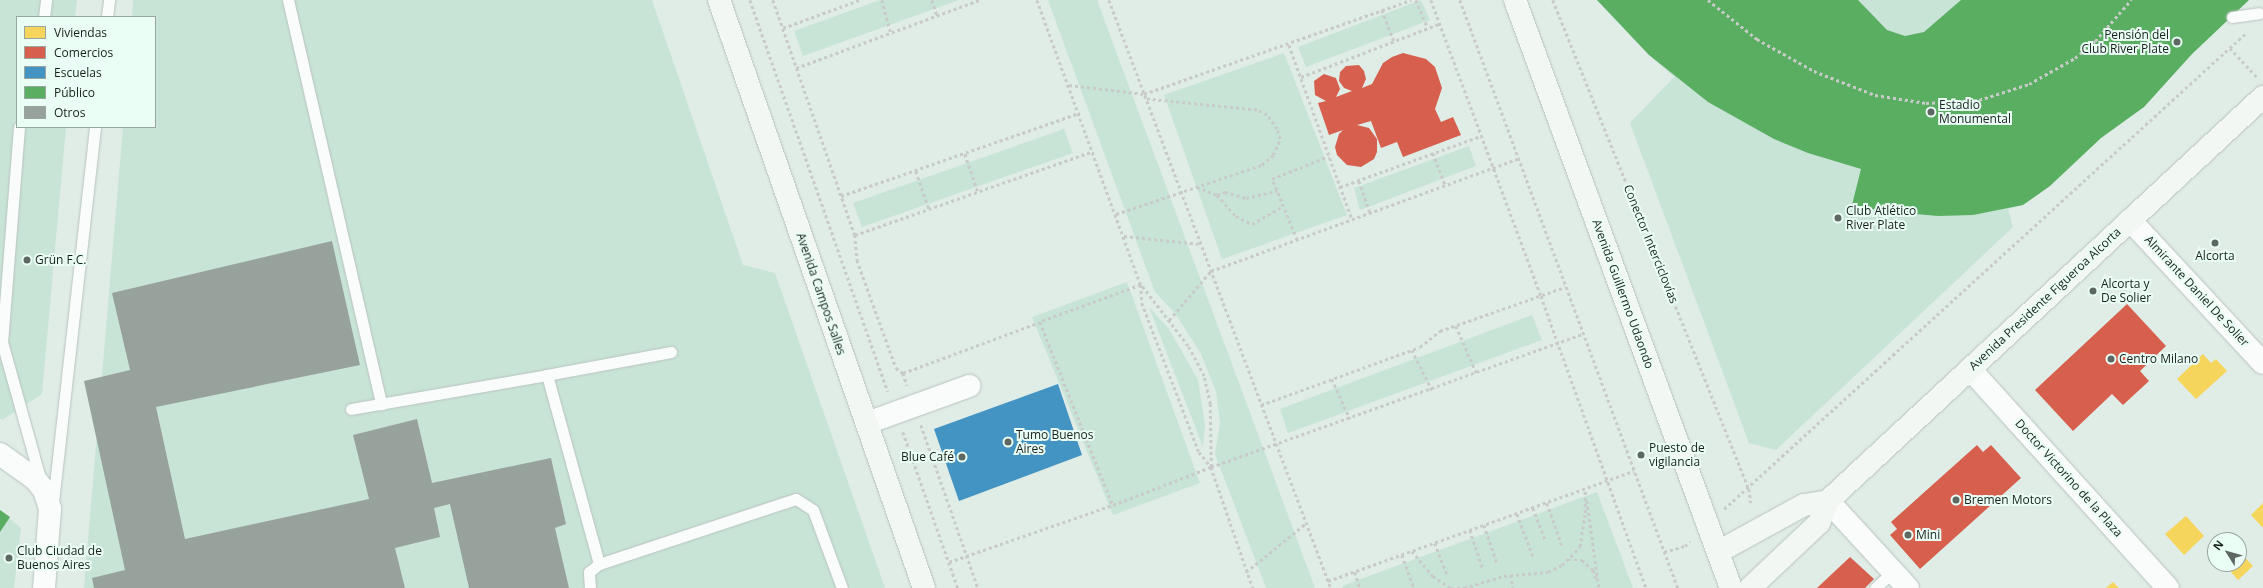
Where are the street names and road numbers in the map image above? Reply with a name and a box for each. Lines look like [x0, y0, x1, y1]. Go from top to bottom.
street label: Conector Interciclovías [1621, 182, 1681, 306]
street label: Avenida Guillermo Udaondo [1589, 217, 1657, 371]
street label: Avenida Presidente Figueroa Alcorta [1966, 225, 2124, 373]
street label: Avenida Campos Salles [793, 231, 849, 357]
street label: Almirante Daniel De Solier [2142, 233, 2252, 349]
street label: Doctor Victorino de la Plaza [2012, 416, 2126, 540]

